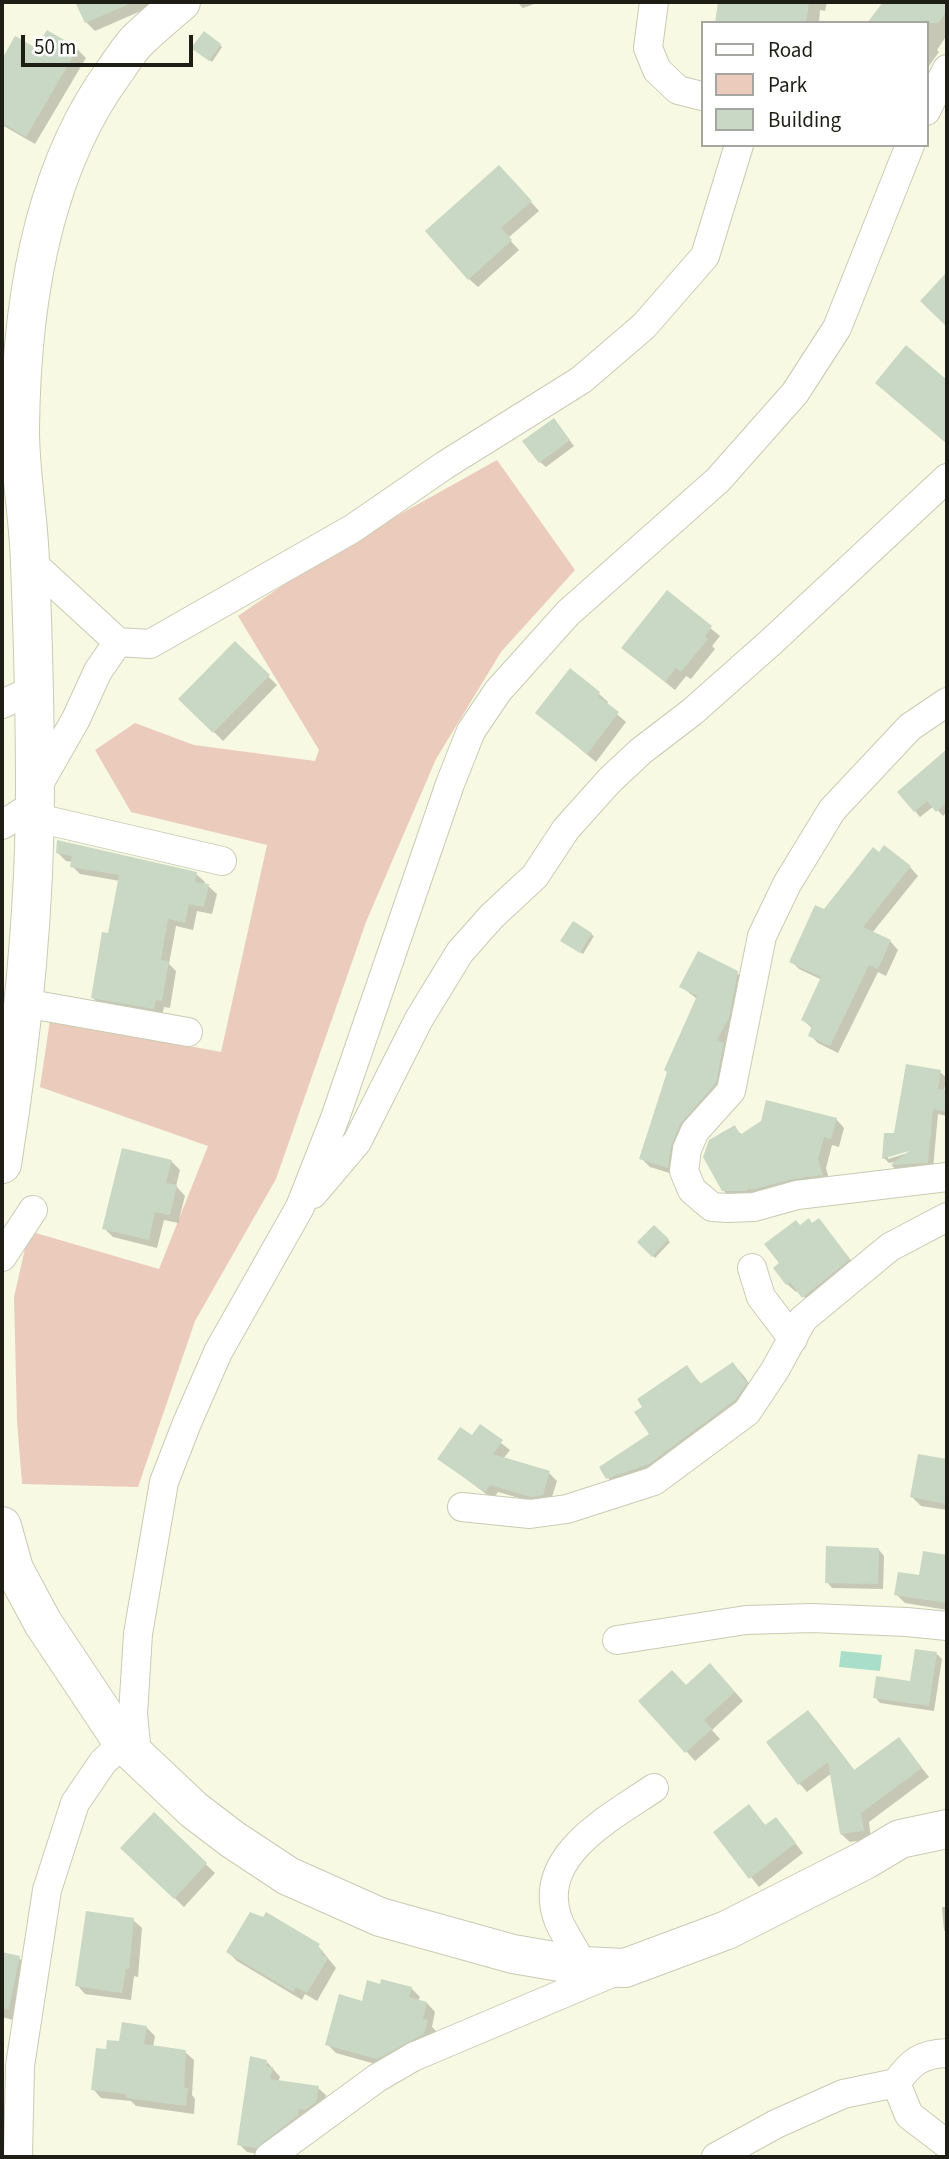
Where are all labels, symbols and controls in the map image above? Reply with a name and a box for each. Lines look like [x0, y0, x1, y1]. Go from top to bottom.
scale bar [24, 21, 196, 65]
legend [701, 21, 928, 147]
text: 50 m [34, 32, 76, 62]
text: Road [768, 35, 813, 65]
text: Park [768, 70, 807, 100]
text: Building [768, 105, 841, 135]

